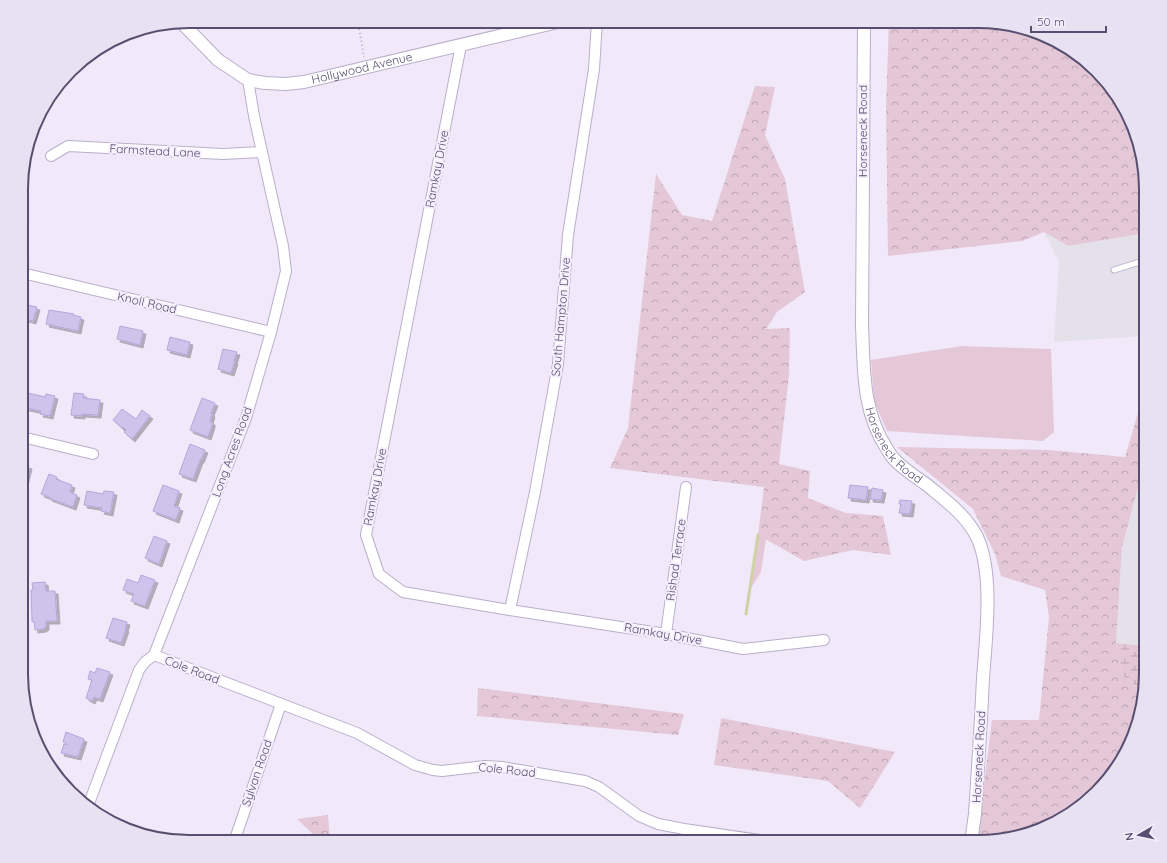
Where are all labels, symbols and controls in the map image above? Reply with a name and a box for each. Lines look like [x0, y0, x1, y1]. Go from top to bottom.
scale bar [1031, 8, 1106, 34]
text: 50 m [1037, 14, 1065, 29]
street label: Hollywood Avenue [310, 49, 414, 87]
street label: Horseneck Road [855, 85, 870, 177]
street label: Ramkay Drive [422, 129, 451, 209]
street label: Farmstead Lane [109, 141, 201, 160]
street label: South Hampton Drive [548, 257, 573, 377]
street label: Knoll Road [116, 288, 178, 317]
street label: Long Acres Road [208, 405, 255, 499]
street label: Horseneck Road [862, 405, 926, 487]
street label: Ramkay Drive [360, 447, 389, 527]
street label: Rishad Terrace [662, 518, 689, 602]
street label: Ramkay Drive [623, 619, 703, 648]
street label: Cole Road [163, 652, 222, 687]
street label: Horseneck Road [969, 710, 988, 803]
street label: Sylvan Road [238, 737, 275, 808]
street label: Cole Road [478, 759, 536, 780]
north arrow [1119, 815, 1159, 855]
text: N [1122, 831, 1137, 842]

